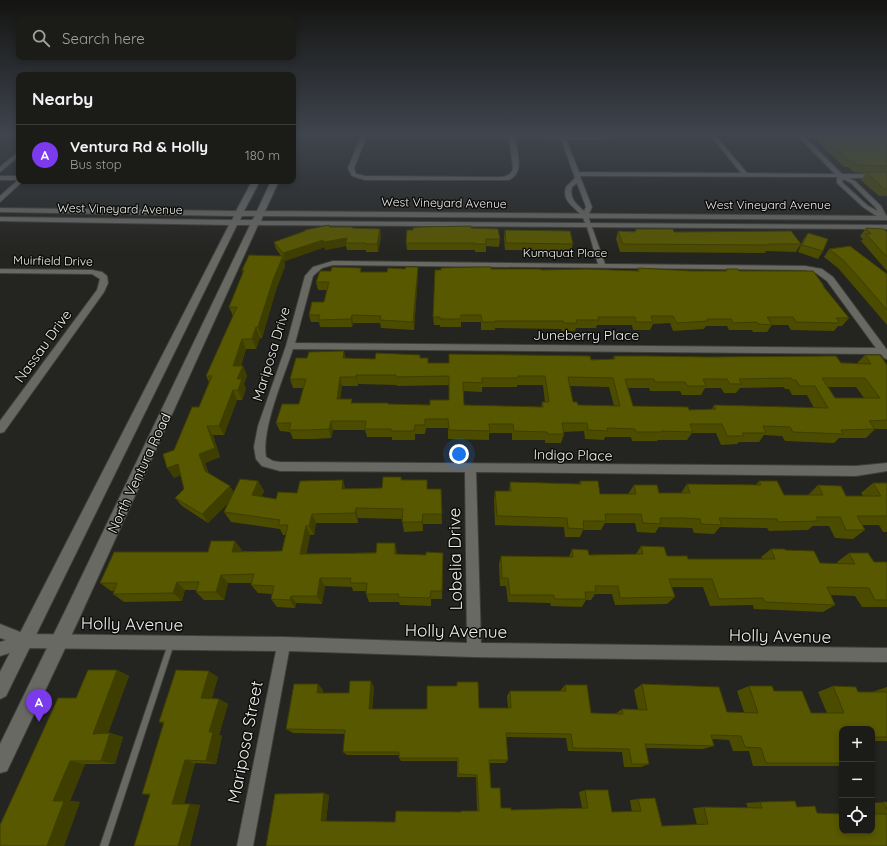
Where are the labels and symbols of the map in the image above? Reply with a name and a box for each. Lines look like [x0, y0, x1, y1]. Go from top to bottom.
street label: West Vineyard Avenue [381, 194, 507, 211]
street label: West Vineyard Avenue [705, 197, 831, 212]
street label: West Vineyard Avenue [57, 200, 183, 217]
street label: Kumquat Place [523, 245, 608, 260]
street label: Muirfield Drive [13, 252, 93, 269]
street label: Mariposa Drive [248, 304, 294, 404]
street label: Nassau Drive [11, 306, 76, 386]
street label: Juneberry Place [533, 326, 639, 344]
street label: North Ventura Road [103, 410, 175, 536]
your location [449, 444, 469, 464]
street label: Indigo Place [533, 445, 613, 465]
street label: Lobelia Drive [443, 508, 466, 611]
street label: Holly Avenue [81, 612, 183, 635]
street label: Holly Avenue [405, 619, 507, 642]
street label: Holly Avenue [729, 624, 831, 647]
street label: Mariposa Street [222, 679, 267, 805]
pin: A [26, 689, 52, 722]

